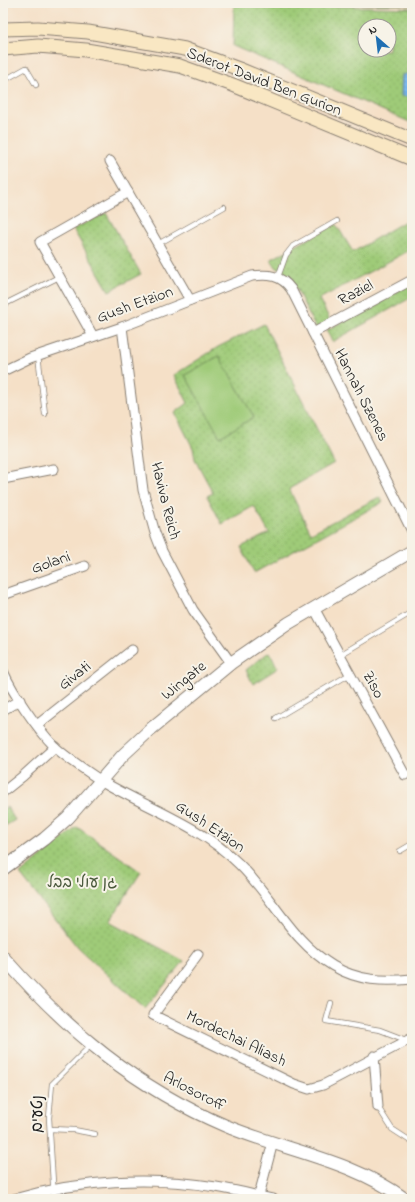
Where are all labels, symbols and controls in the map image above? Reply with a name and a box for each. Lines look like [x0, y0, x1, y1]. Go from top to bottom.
north arrow [357, 18, 397, 58]
text: N [366, 21, 380, 39]
street label: Sderot David Ben Gurion [183, 41, 345, 123]
street label: Raziel [334, 274, 378, 312]
street label: Gush Etzion [93, 280, 177, 330]
street label: Hannah Szenes [327, 344, 395, 446]
street label: Haviva Reich [144, 460, 186, 542]
street label: Golani [28, 545, 74, 581]
street label: Givati [53, 655, 97, 697]
street label: Wingate [156, 655, 213, 707]
street label: Ziso [356, 667, 390, 703]
street label: Gush Etzion [170, 795, 250, 859]
park label: גן עולי בבל [47, 871, 117, 895]
street label: Mordechai Aliash [182, 1004, 290, 1074]
street label: Arlosoroff [159, 1066, 230, 1118]
street label: נטעים [26, 1095, 50, 1133]

